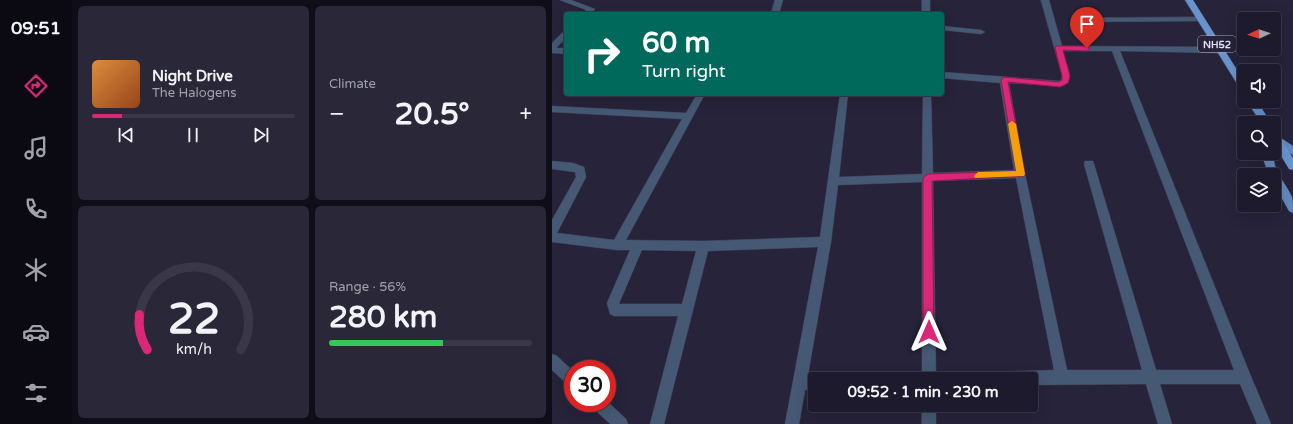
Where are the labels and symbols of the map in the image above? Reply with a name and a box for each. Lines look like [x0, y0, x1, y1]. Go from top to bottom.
pin [1070, 7.0, 1104, 48]
north arrow [1237, 12, 1281, 56]
road number: NH52 [1198, 36, 1236, 52]
position arrow [908, 311, 950, 353]
speed limit sign: 30 [564, 360, 616, 412]

